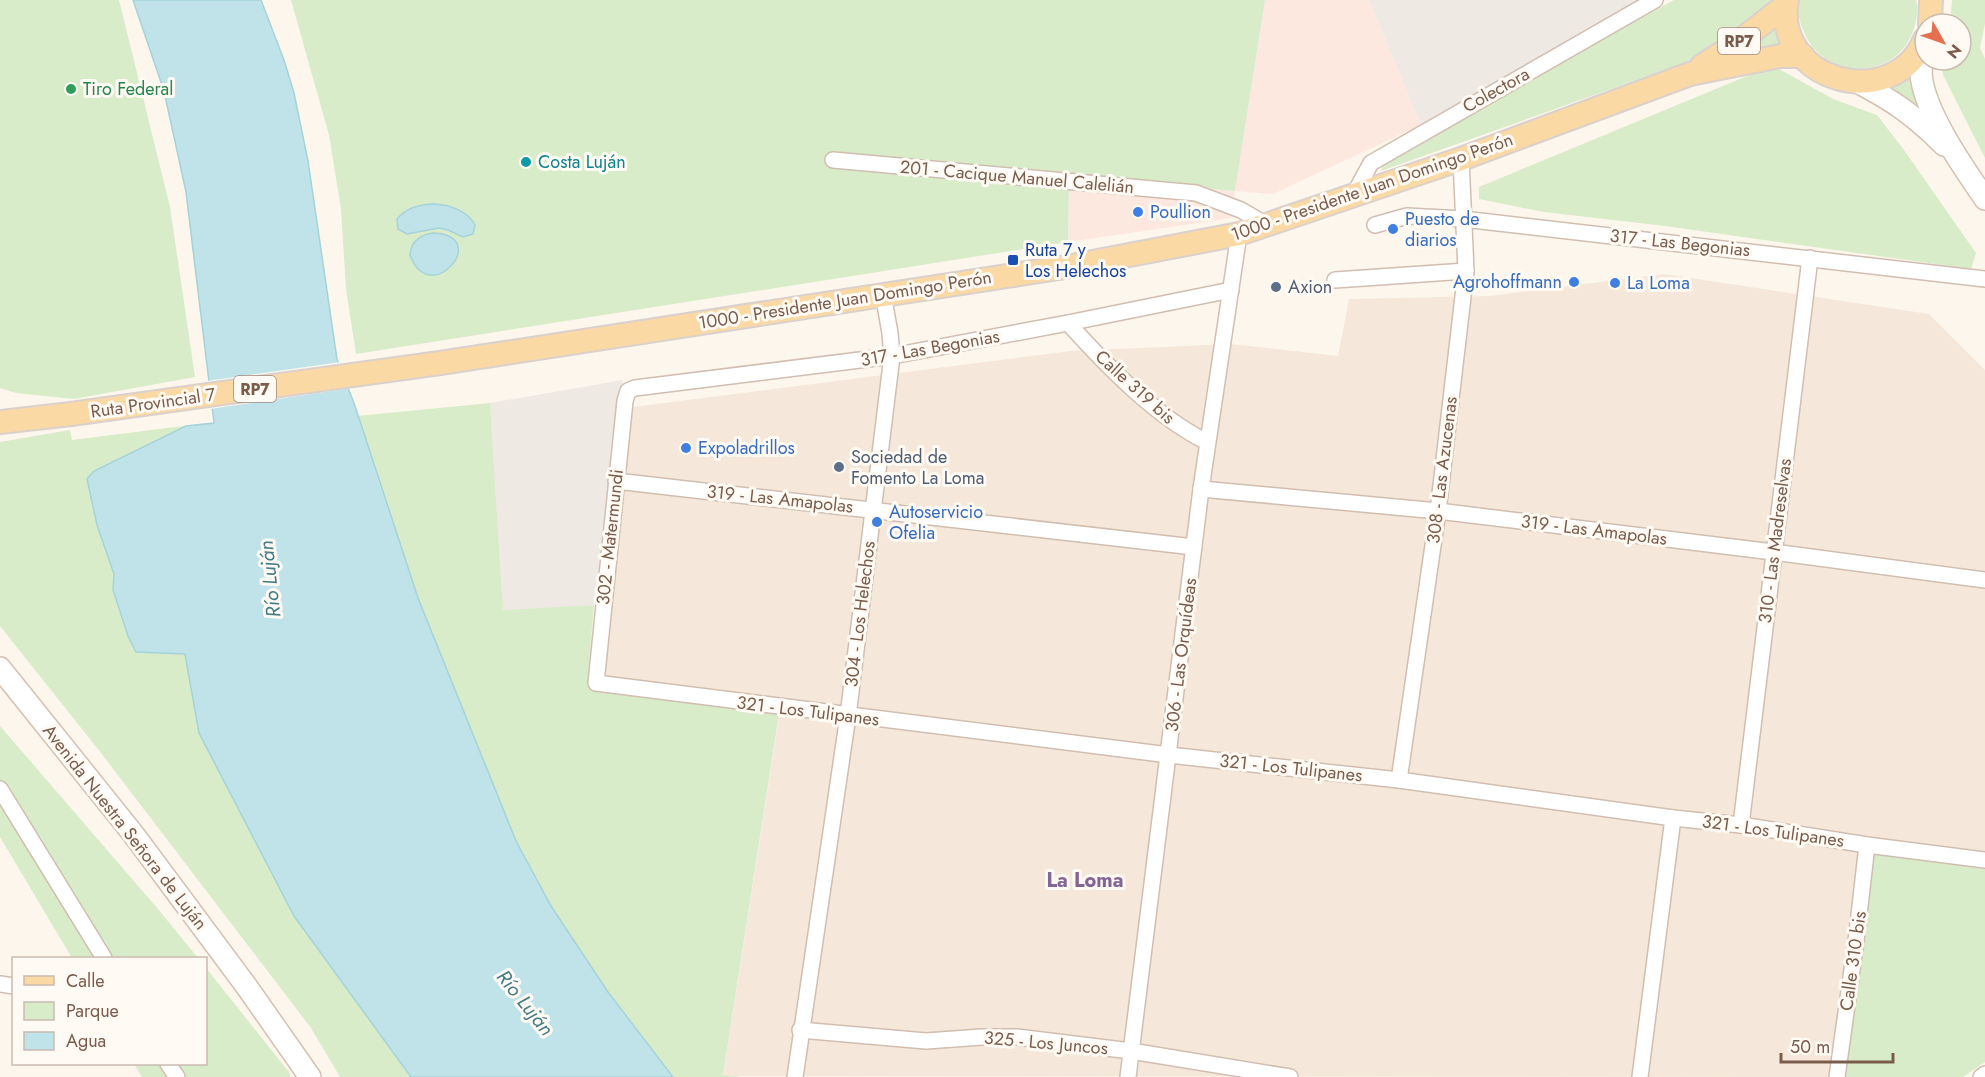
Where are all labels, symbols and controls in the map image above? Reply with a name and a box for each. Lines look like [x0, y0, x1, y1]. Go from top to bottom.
north arrow [1913, 12, 1973, 72]
road number: RP7 [1718, 28, 1760, 54]
text: N [1941, 39, 1967, 64]
street label: Colectora [1458, 61, 1534, 119]
place label: Tiro Federal [83, 76, 173, 102]
marker: Tiro Federal [64, 82, 78, 96]
street label: 1000 - Presidente Juan Domingo Perón [1228, 126, 1516, 248]
place label: Costa Luján [538, 149, 626, 175]
street label: 201 - Cacique Manuel Calelián [899, 154, 1135, 200]
marker: Costa Luján [519, 155, 533, 169]
place label: Poullion [1150, 199, 1211, 225]
marker: Poullion [1131, 205, 1145, 219]
place label: Puesto de diarios [1405, 206, 1480, 253]
marker: Puesto de diarios [1386, 222, 1400, 236]
street label: 317 - Las Begonias [1609, 223, 1751, 263]
place label: Ruta 7 y Los Helechos [1025, 237, 1126, 284]
marker: Ruta 7 y Los Helechos [1006, 253, 1020, 267]
street label: 1000 - Presidente Juan Domingo Perón [697, 264, 993, 336]
place label: Agrohoffmann [1453, 269, 1562, 295]
place label: La Loma [1627, 270, 1690, 296]
place label: Axion [1288, 274, 1332, 300]
marker: Agrohoffmann [1567, 275, 1581, 289]
marker: La Loma [1608, 276, 1622, 290]
marker: Axion [1269, 280, 1283, 294]
street label: 317 - Las Begonias [858, 323, 1002, 373]
street label: Calle 319 bis [1089, 344, 1181, 430]
road number: RP7 [234, 376, 276, 402]
street label: Ruta Provincial 7 [89, 381, 218, 425]
street label: 308 - Las Azucenas [1420, 395, 1464, 545]
place label: Expoladrillos [698, 435, 795, 461]
marker: Expoladrillos [679, 441, 693, 455]
place label: Sociedad de Fomento La Loma [851, 444, 984, 491]
street label: 310 - Las Madreselvas [1752, 457, 1798, 625]
marker: Sociedad de Fomento La Loma [832, 460, 846, 474]
street label: 302 - Matermundi [590, 468, 630, 606]
street label: 319 - Las Amapolas [706, 478, 854, 520]
place label: Autoservicio Ofelia [889, 499, 983, 546]
street label: 319 - Las Amapolas [1519, 508, 1669, 552]
marker: Autoservicio Ofelia [870, 515, 884, 529]
water label: Río Luján [252, 539, 288, 619]
street label: 304 - Los Helechos [838, 539, 882, 689]
street label: 306 - Las Orquídeas [1159, 577, 1203, 733]
street label: 321 - Los Tulipanes [735, 689, 881, 733]
street label: Avenida Nuestra Señora de Luján [36, 719, 214, 935]
street label: 321 - Los Tulipanes [1218, 748, 1364, 788]
street label: 321 - Los Tulipanes [1700, 808, 1846, 854]
district label: La Loma [1047, 866, 1123, 895]
street label: Calle 310 bis [1833, 910, 1873, 1012]
legend [12, 957, 207, 1065]
water label: Río Luján [489, 964, 561, 1042]
text: Calle [66, 968, 105, 994]
text: Parque [66, 998, 119, 1024]
street label: 325 - Los Juncos [983, 1025, 1109, 1061]
scale bar [1781, 1026, 1894, 1064]
text: Agua [66, 1028, 106, 1054]
text: 50 m [1790, 1034, 1830, 1060]

